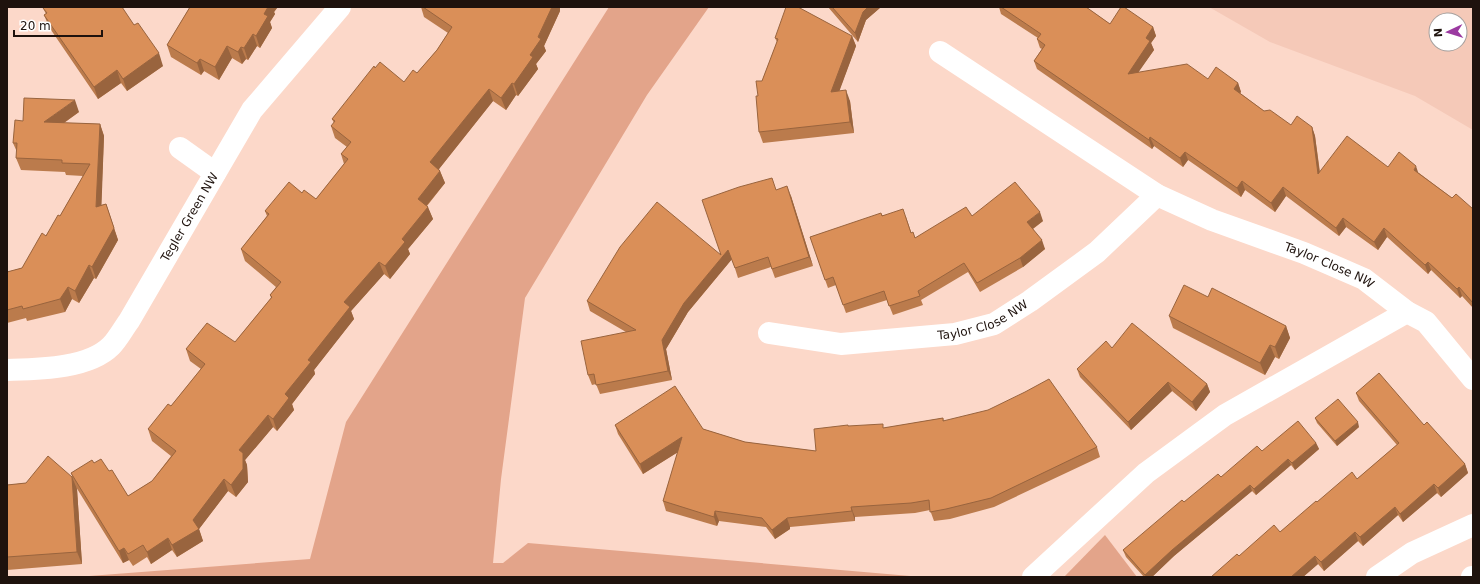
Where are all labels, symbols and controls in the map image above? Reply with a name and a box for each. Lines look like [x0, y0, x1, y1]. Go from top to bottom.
scale bar [14, 12, 102, 38]
north arrow [1428, 12, 1468, 52]
text: 20 m [20, 19, 51, 33]
text: N [1432, 28, 1445, 38]
street label: Tegler Green NW [158, 170, 221, 265]
street label: Taylor Close NW [1282, 239, 1377, 291]
street label: Taylor Close NW [936, 297, 1031, 343]

